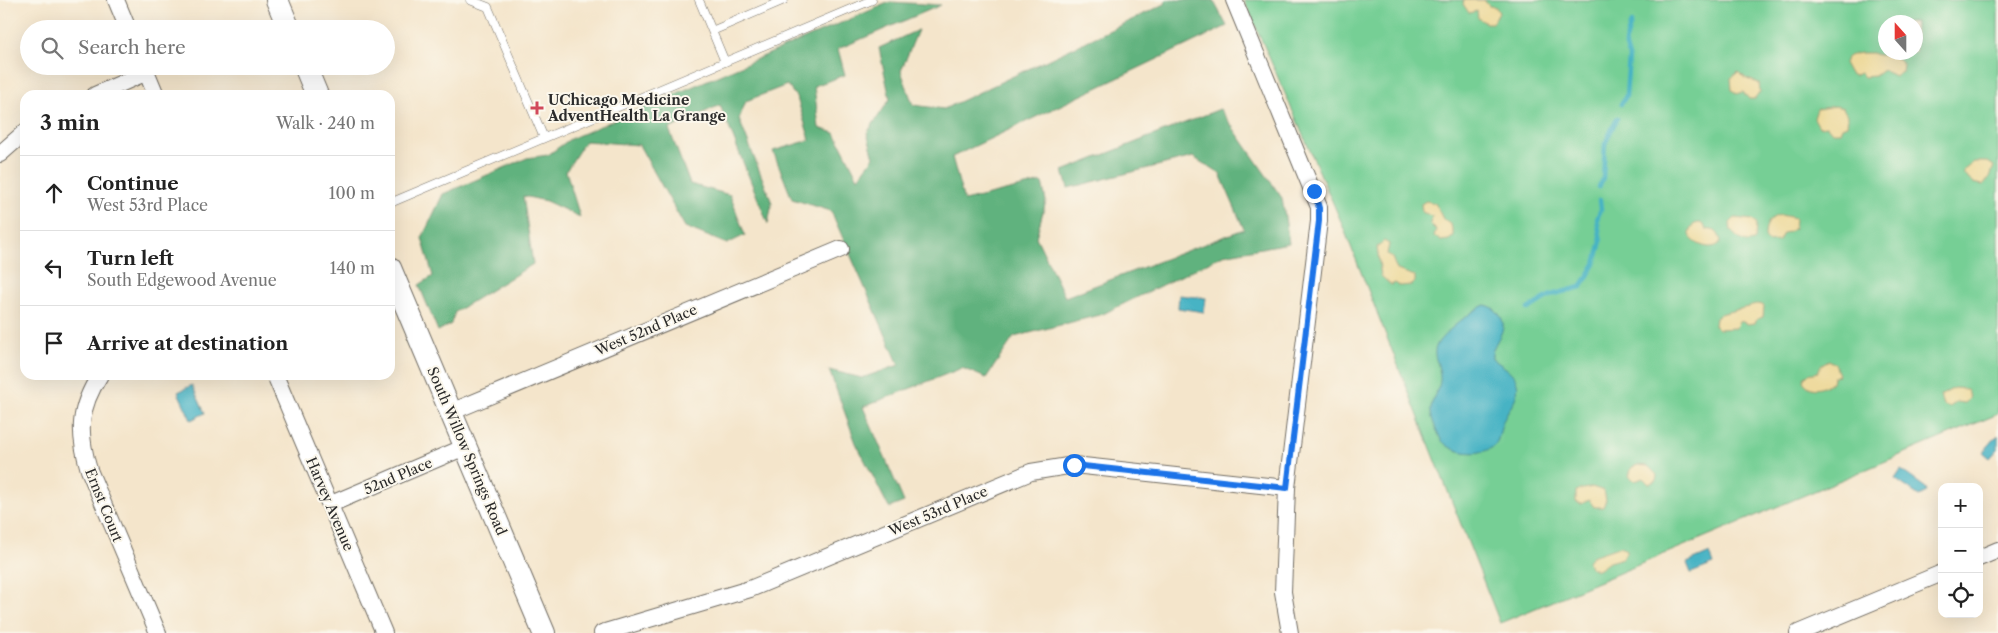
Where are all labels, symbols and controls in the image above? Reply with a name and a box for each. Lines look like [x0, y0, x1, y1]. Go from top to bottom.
north arrow [1878, 15, 1923, 60]
search box [20, 20, 395, 75]
icon: search [38, 34, 66, 62]
text: Search here [78, 36, 186, 59]
place label: UChicago Medicine AdventHealth La Grange [547, 91, 726, 125]
marker: UChicago Medicine AdventHealth La Grange [530, 101, 544, 115]
text: 3 min [40, 110, 100, 135]
text: Walk · 240 m [276, 113, 375, 133]
text: Continue [87, 172, 179, 195]
icon: ahead [40, 179, 68, 207]
route end [1303, 180, 1326, 203]
text: 100 m [329, 183, 375, 203]
text: West 53rd Place [87, 195, 208, 215]
text: Turn left [87, 247, 174, 270]
icon: left [40, 254, 68, 282]
text: 140 m [330, 258, 375, 278]
text: South Edgewood Avenue [87, 270, 277, 290]
street label: West 52nd Place [591, 300, 700, 360]
icon: arrive [40, 329, 68, 357]
text: Arrive at destination [87, 332, 288, 355]
street label: South Willow Springs Road [423, 364, 511, 538]
street label: 52nd Place [361, 453, 435, 498]
street label: Harvey Avenue [302, 454, 358, 554]
route start [1063, 454, 1086, 477]
street label: Ernst Court [81, 466, 127, 545]
street label: West 53rd Place [885, 482, 990, 540]
map controls [1938, 483, 1983, 618]
button: + [1938, 483, 1983, 528]
button: − [1938, 528, 1983, 573]
button: locate [1938, 573, 1983, 618]

